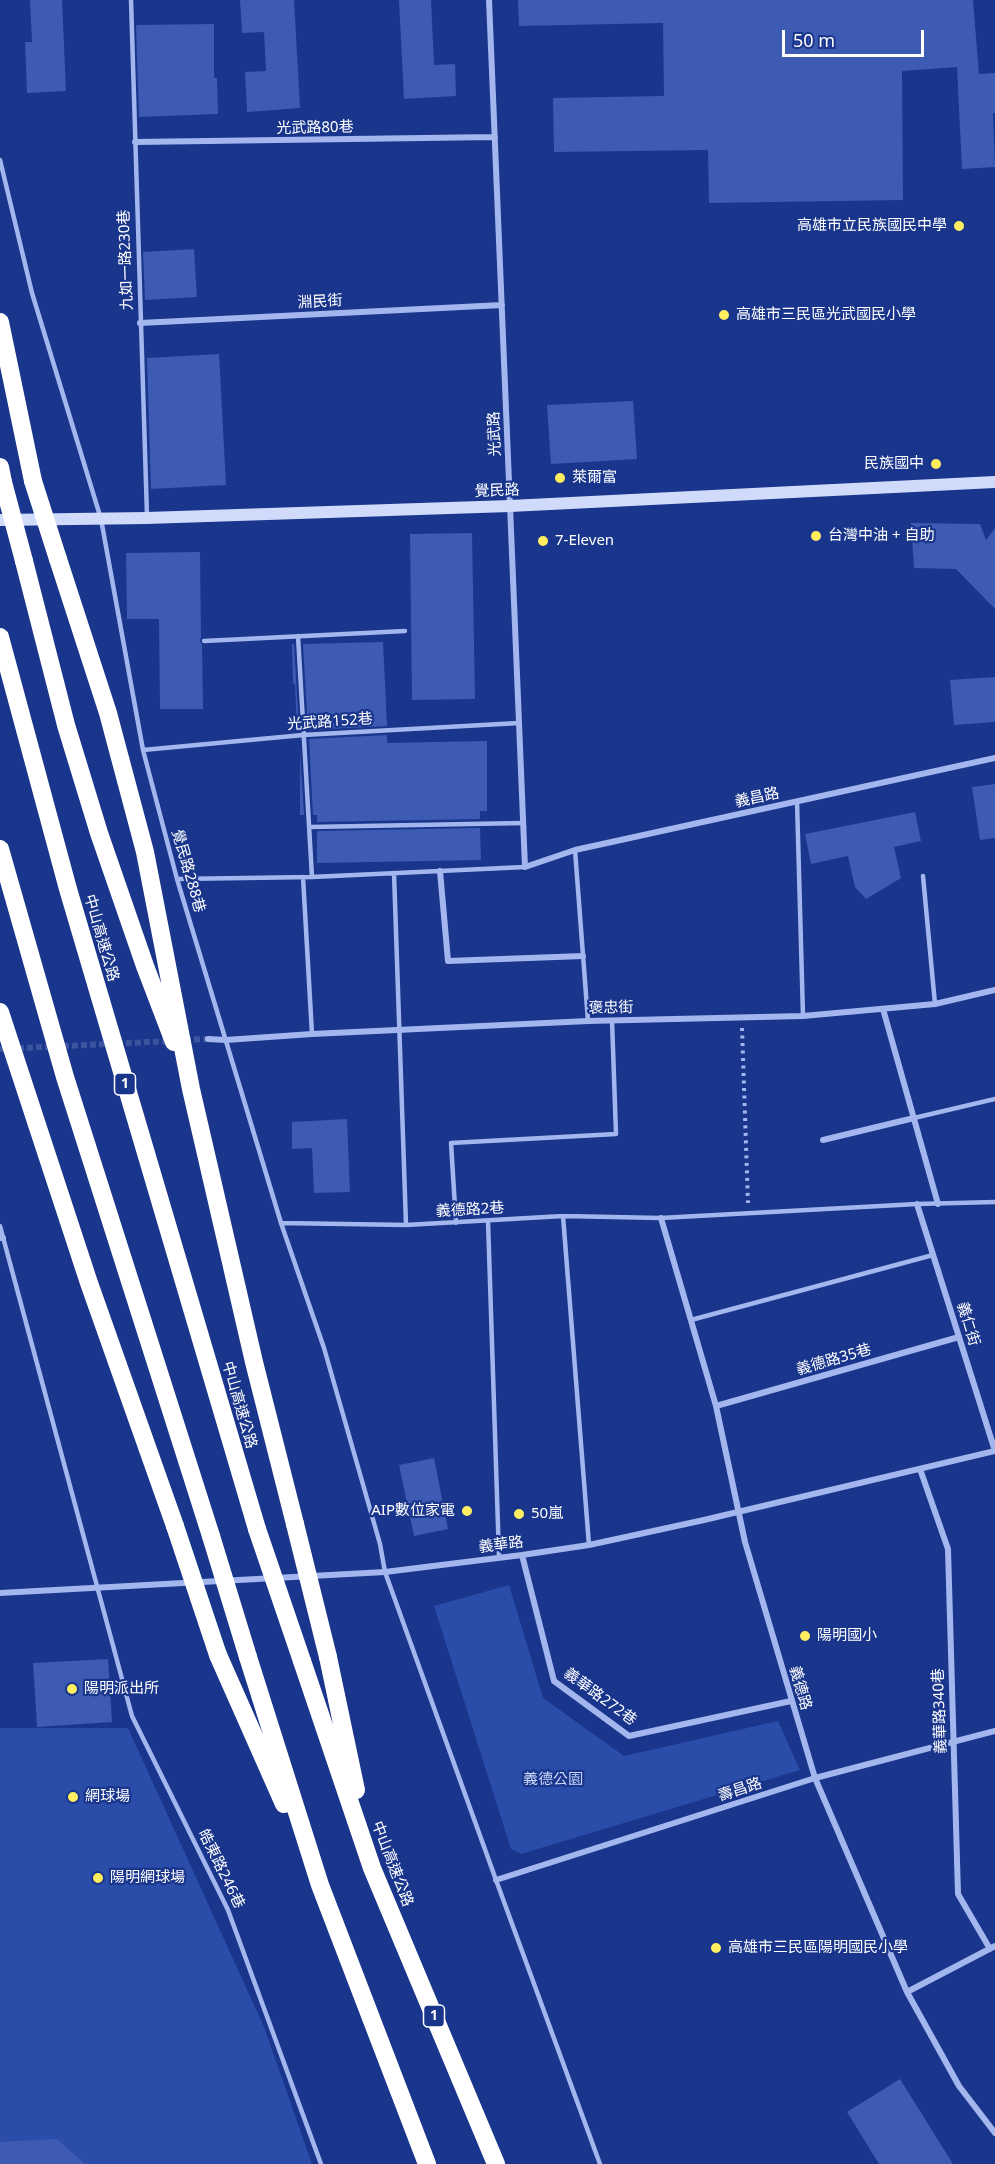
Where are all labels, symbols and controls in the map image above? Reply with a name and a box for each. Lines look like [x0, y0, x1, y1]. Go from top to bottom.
scale bar [785, 18, 928, 56]
text: 50 m [793, 28, 835, 52]
street label: 光武路80巷 [276, 118, 354, 138]
street label: 九如一路230巷 [115, 209, 137, 311]
place label: 高雄市立民族國民中學 [797, 217, 947, 235]
marker: 高雄市立民族國民中學 [952, 219, 966, 233]
street label: 淵民街 [297, 292, 343, 312]
place label: 高雄市三民區光武國民小學 [736, 306, 916, 324]
marker: 高雄市三民區光武國民小學 [717, 308, 731, 322]
street label: 光武路 [485, 411, 505, 457]
place label: 民族國中 [864, 455, 924, 473]
marker: 民族國中 [929, 457, 943, 471]
place label: 萊爾富 [572, 469, 617, 487]
marker: 萊爾富 [553, 471, 567, 485]
street label: 覺民路 [474, 481, 520, 501]
place label: 台灣中油 + 自助 [828, 527, 934, 545]
marker: 台灣中油 + 自助 [809, 529, 823, 543]
place label: 7-Eleven [555, 532, 614, 550]
marker: 7-Eleven [536, 534, 550, 548]
street label: 光武路152巷 [287, 710, 373, 734]
street label: 義昌路 [733, 785, 781, 811]
street label: 覺民路288巷 [168, 827, 208, 915]
street label: 中山高速公路 [80, 892, 122, 984]
street label: 褒忠街 [588, 999, 634, 1017]
road number: 1 [114, 1073, 136, 1095]
street label: 義德路2巷 [435, 1199, 505, 1221]
street label: 義仁街 [953, 1300, 983, 1348]
street label: 義德路35巷 [794, 1341, 874, 1379]
street label: 中山高速公路 [218, 1359, 260, 1451]
place label: AIP數位家電 [371, 1502, 455, 1520]
marker: AIP數位家電 [460, 1504, 474, 1518]
place label: 50嵐 [531, 1505, 563, 1523]
marker: 50嵐 [512, 1507, 526, 1521]
street label: 義華路 [478, 1533, 524, 1557]
place label: 陽明國小 [817, 1627, 877, 1645]
marker: 陽明國小 [798, 1629, 812, 1643]
street label: 義德路 [785, 1664, 815, 1712]
street label: 義華路272巷 [560, 1665, 640, 1729]
street label: 義華路340巷 [930, 1668, 950, 1754]
place label: 陽明派出所 [84, 1680, 159, 1698]
marker: 陽明派出所 [65, 1682, 79, 1696]
park label: 義德公園 [523, 1771, 583, 1789]
street label: 壽昌路 [716, 1774, 764, 1806]
place label: 網球場 [85, 1788, 130, 1806]
marker: 網球場 [66, 1790, 80, 1804]
street label: 中山高速公路 [367, 1819, 417, 1909]
street label: 皓東路246巷 [194, 1827, 248, 1911]
place label: 陽明網球場 [110, 1869, 185, 1887]
marker: 陽明網球場 [91, 1871, 105, 1885]
place label: 高雄市三民區陽明國民小學 [728, 1939, 908, 1957]
marker: 高雄市三民區陽明國民小學 [709, 1941, 723, 1955]
road number: 1 [424, 2005, 444, 2027]

